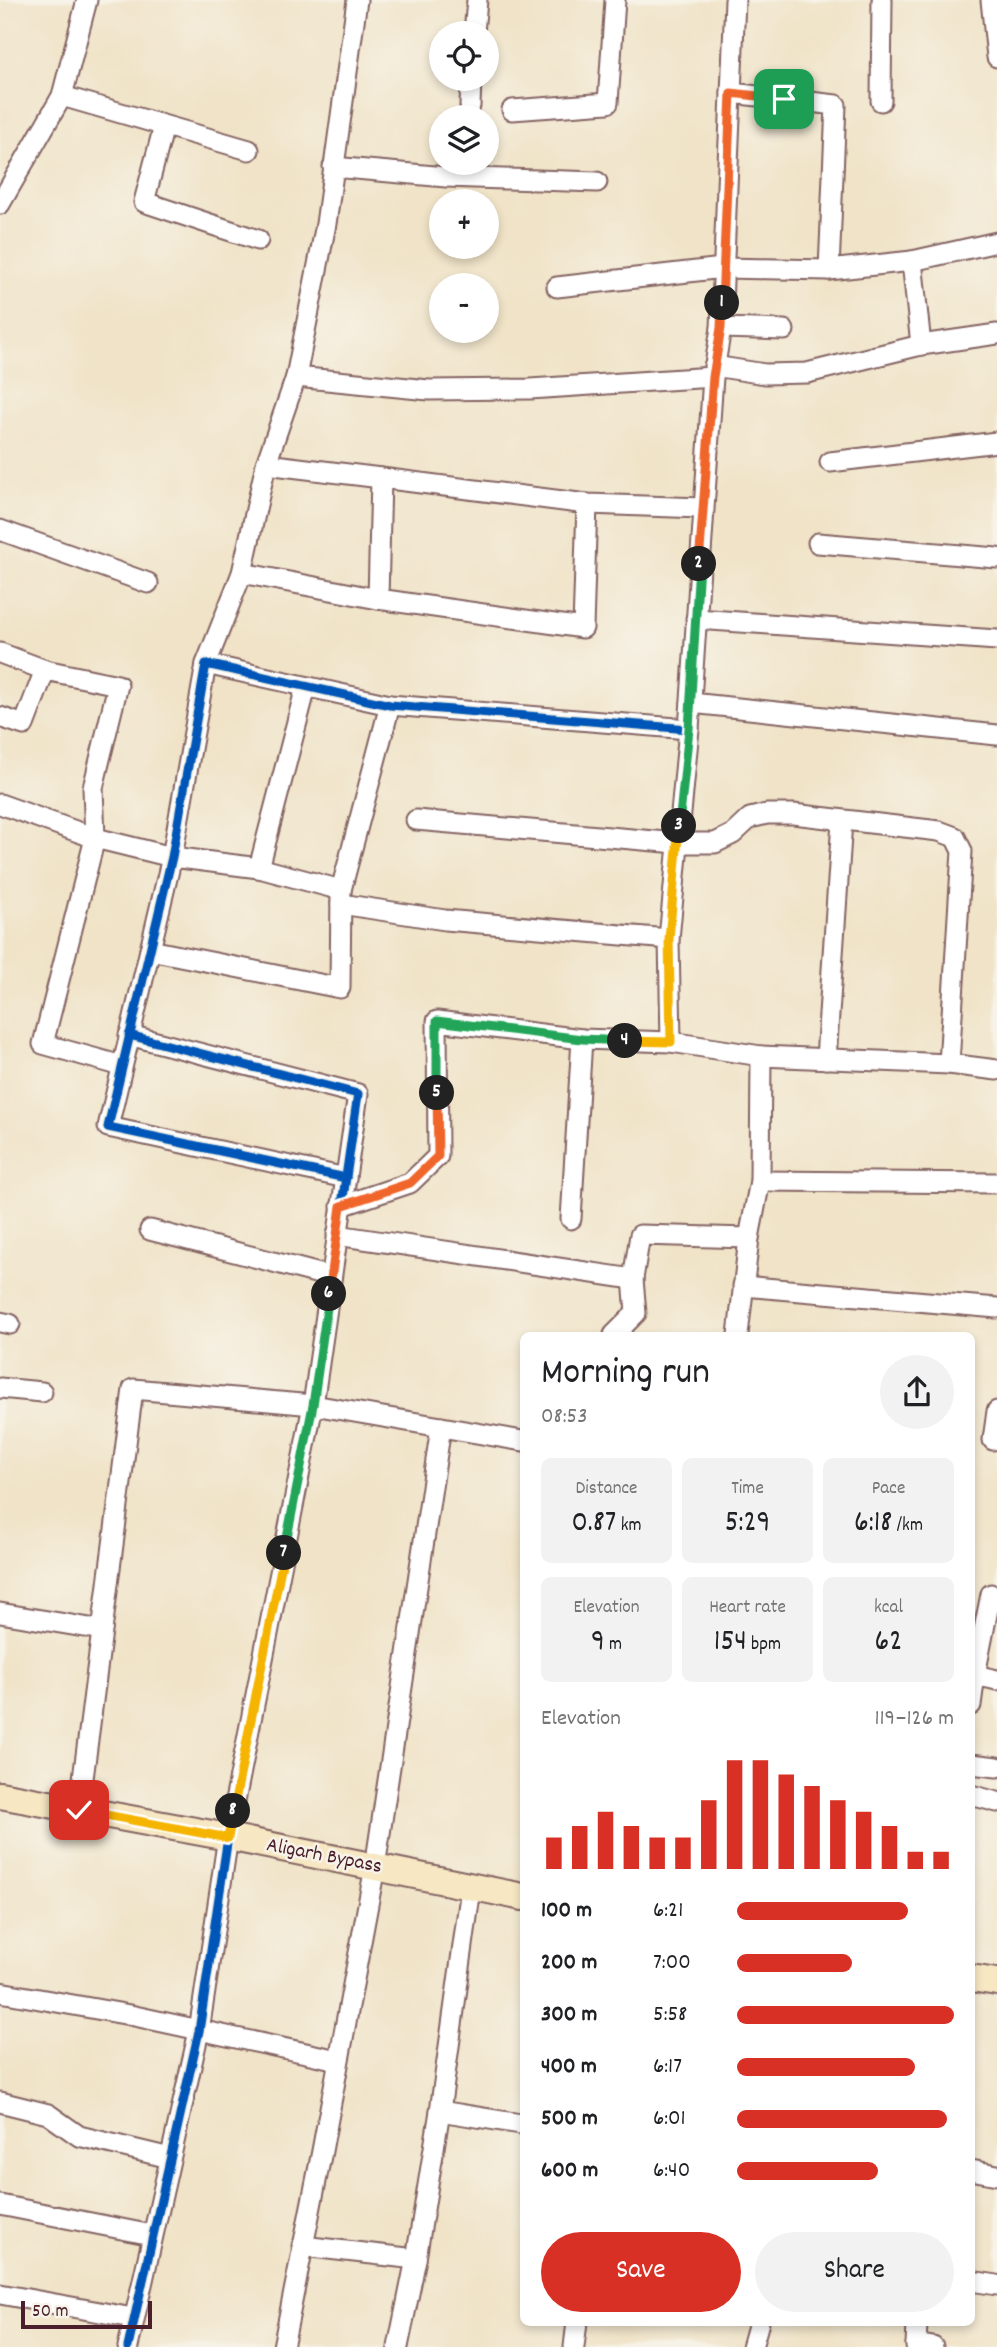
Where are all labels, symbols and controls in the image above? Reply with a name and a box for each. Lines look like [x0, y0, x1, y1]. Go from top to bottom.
map controls [429, 21, 499, 343]
button: locate [429, 21, 499, 91]
pin [754, 69, 814, 129]
icon: arrive [765, 80, 803, 118]
button: layers [429, 105, 499, 175]
button: + [429, 189, 499, 259]
button: − [429, 273, 499, 343]
pin: 1 [704, 286, 740, 320]
text: 1 [719, 289, 724, 316]
pin: 2 [682, 546, 716, 582]
text: 2 [694, 550, 703, 577]
pin: 3 [662, 808, 696, 844]
text: 3 [674, 812, 683, 839]
pin: 4 [608, 1024, 642, 1058]
text: 4 [621, 1027, 628, 1054]
pin: 5 [420, 1076, 454, 1110]
text: 5 [432, 1079, 441, 1106]
pin: 6 [312, 1276, 346, 1312]
text: 6 [324, 1280, 333, 1307]
text: Morning run [541, 1347, 710, 1402]
button: share [880, 1355, 954, 1429]
text: 08:53 [541, 1401, 587, 1434]
text: Distance [576, 1476, 637, 1503]
text: Time [731, 1476, 764, 1503]
text: Pace [872, 1476, 905, 1503]
text: 0.87 [571, 1503, 616, 1546]
text: 5:29 [725, 1503, 770, 1546]
text: 6:18 [854, 1503, 892, 1546]
text: km [616, 1513, 642, 1540]
text: /km [892, 1513, 923, 1540]
pin: 7 [266, 1536, 302, 1570]
text: 7 [280, 1539, 287, 1566]
text: Elevation [573, 1595, 640, 1622]
text: Heart rate [709, 1595, 786, 1622]
text: kcal [874, 1595, 903, 1622]
text: 9 [591, 1622, 605, 1665]
text: 154 [714, 1622, 747, 1665]
text: 62 [875, 1622, 902, 1665]
text: m [605, 1632, 622, 1659]
text: bpm [747, 1632, 781, 1659]
text: Elevation [541, 1703, 621, 1736]
text: 119–126 m [875, 1703, 954, 1736]
pin [49, 1780, 109, 1840]
icon: check [60, 1791, 98, 1829]
pin: 8 [216, 1794, 250, 1828]
text: 8 [229, 1797, 236, 1824]
street label: Aligarh Bypass [264, 1831, 384, 1883]
text: 100 m [541, 1895, 592, 1928]
text: 6:21 [653, 1895, 683, 1928]
text: 200 m [541, 1947, 597, 1980]
text: 7:00 [653, 1947, 691, 1980]
text: 300 m [541, 1999, 597, 2032]
text: 5:58 [653, 1999, 687, 2032]
text: 400 m [541, 2051, 597, 2084]
text: 6:17 [653, 2051, 682, 2084]
text: 500 m [541, 2103, 598, 2136]
text: 6:01 [653, 2103, 686, 2136]
text: 600 m [541, 2155, 598, 2188]
text: 6:40 [653, 2155, 690, 2188]
button: Save [541, 2232, 741, 2312]
button: Share [755, 2232, 954, 2312]
scale bar [21, 2298, 152, 2330]
text: 50 m [32, 2299, 69, 2326]

